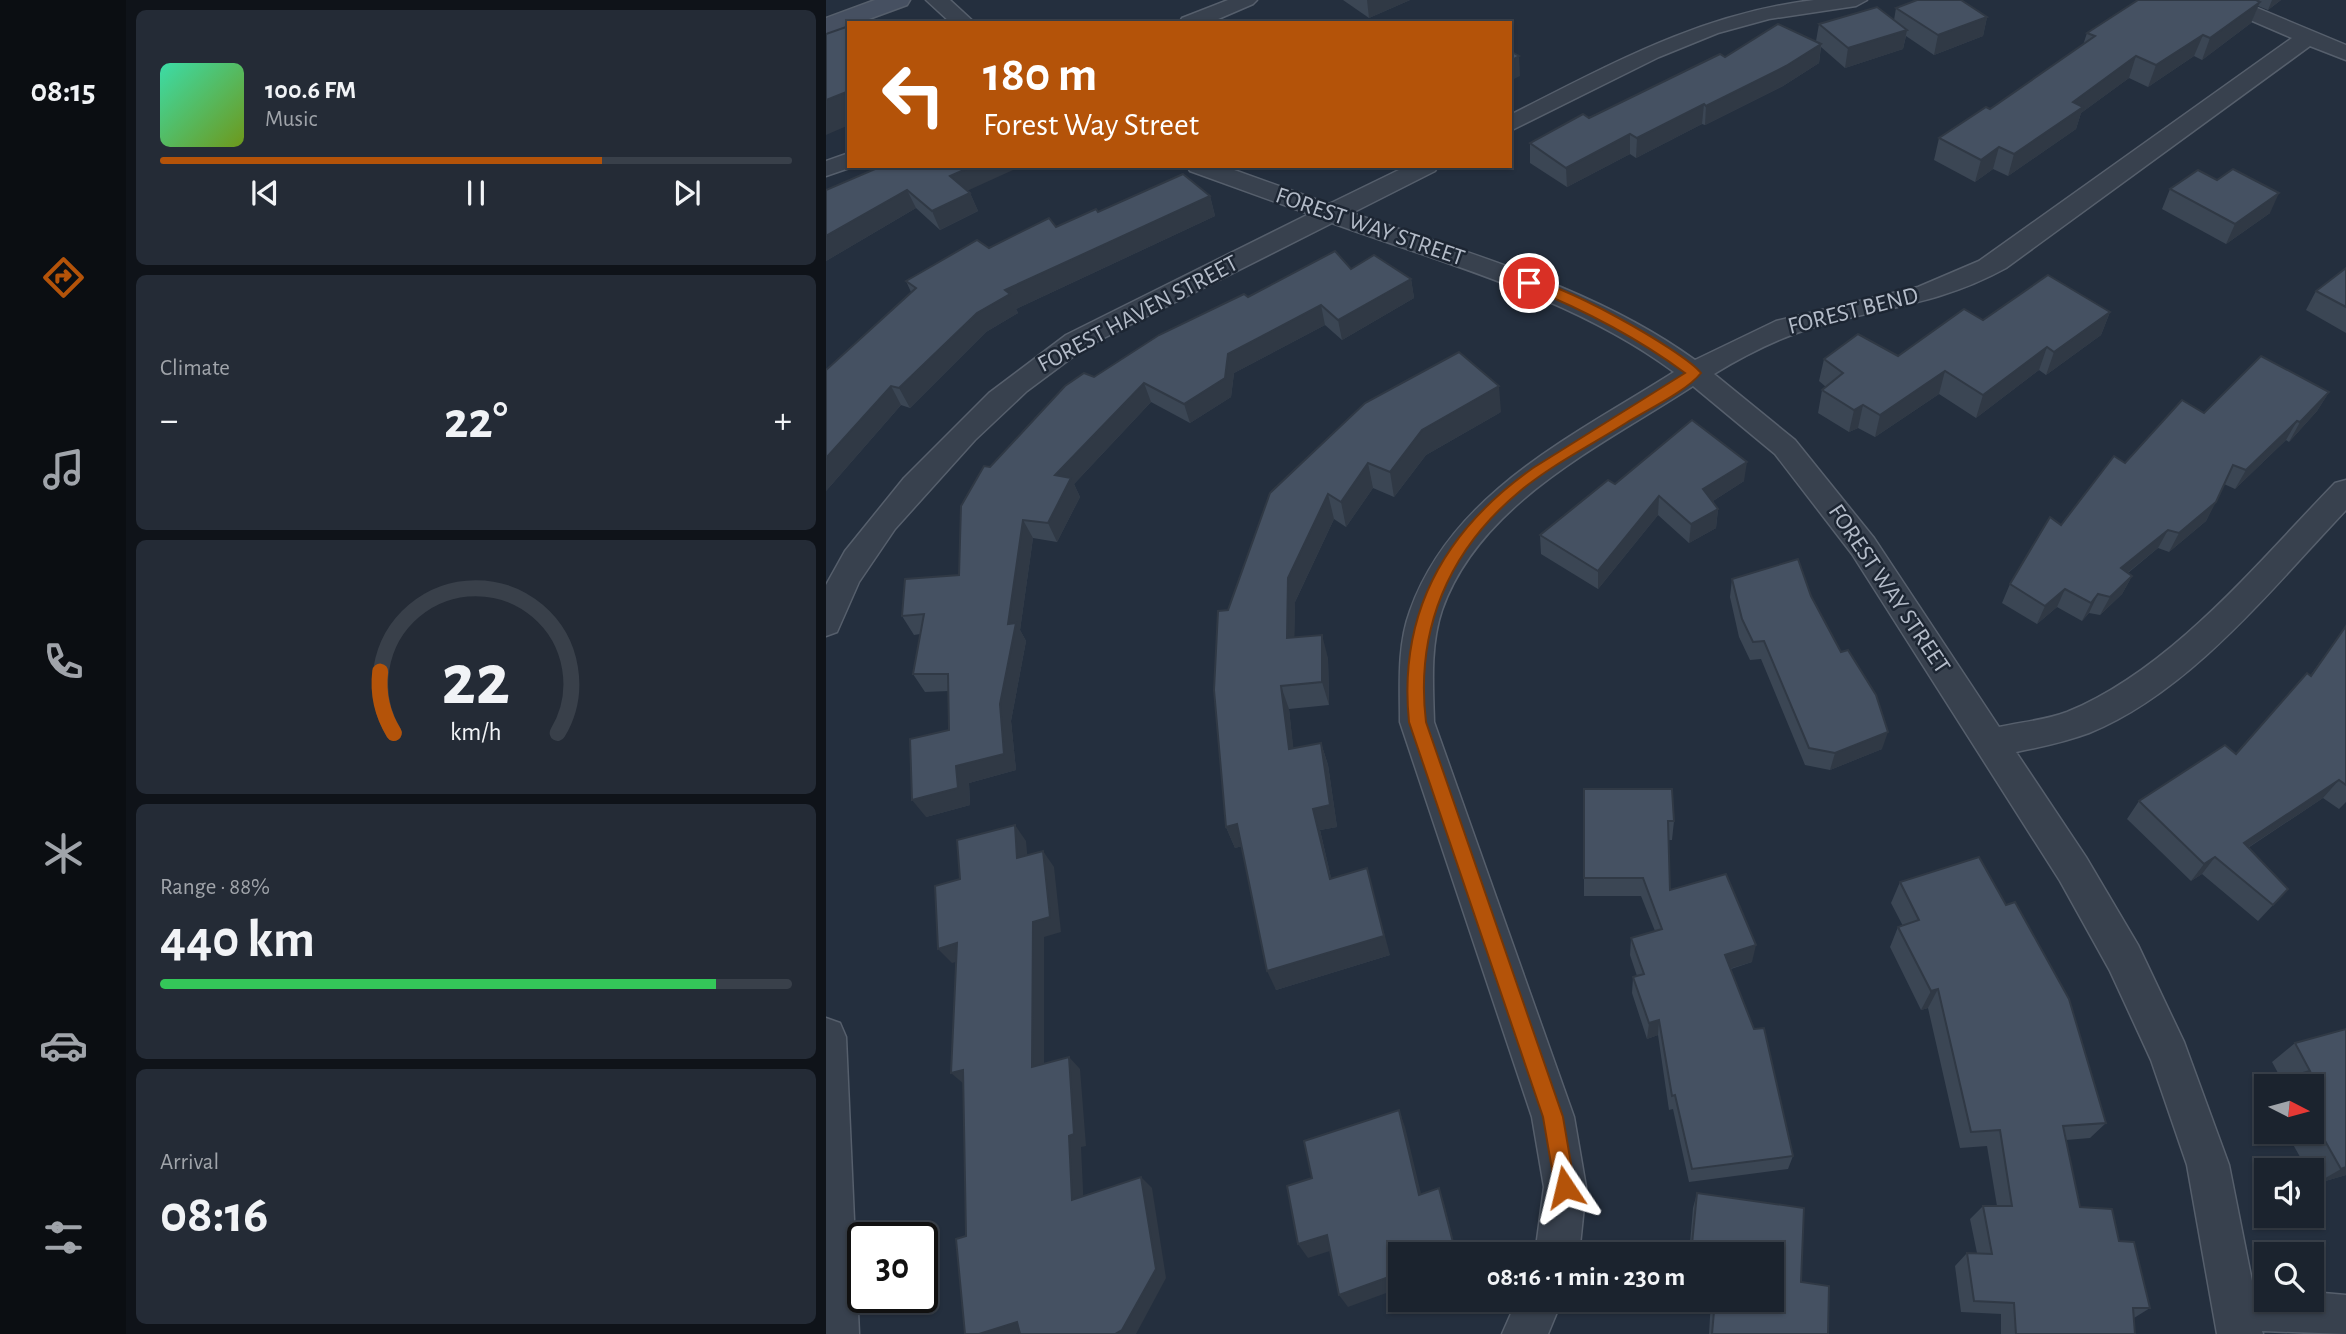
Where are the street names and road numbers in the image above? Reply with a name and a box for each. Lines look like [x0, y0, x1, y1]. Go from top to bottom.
street label: FOREST WAY STREET [1272, 183, 1468, 271]
street label: FOREST HAVEN STREET [1034, 251, 1242, 377]
street label: FOREST BEND [1785, 283, 1921, 339]
street label: FOREST WAY STREET [1824, 500, 1955, 678]

